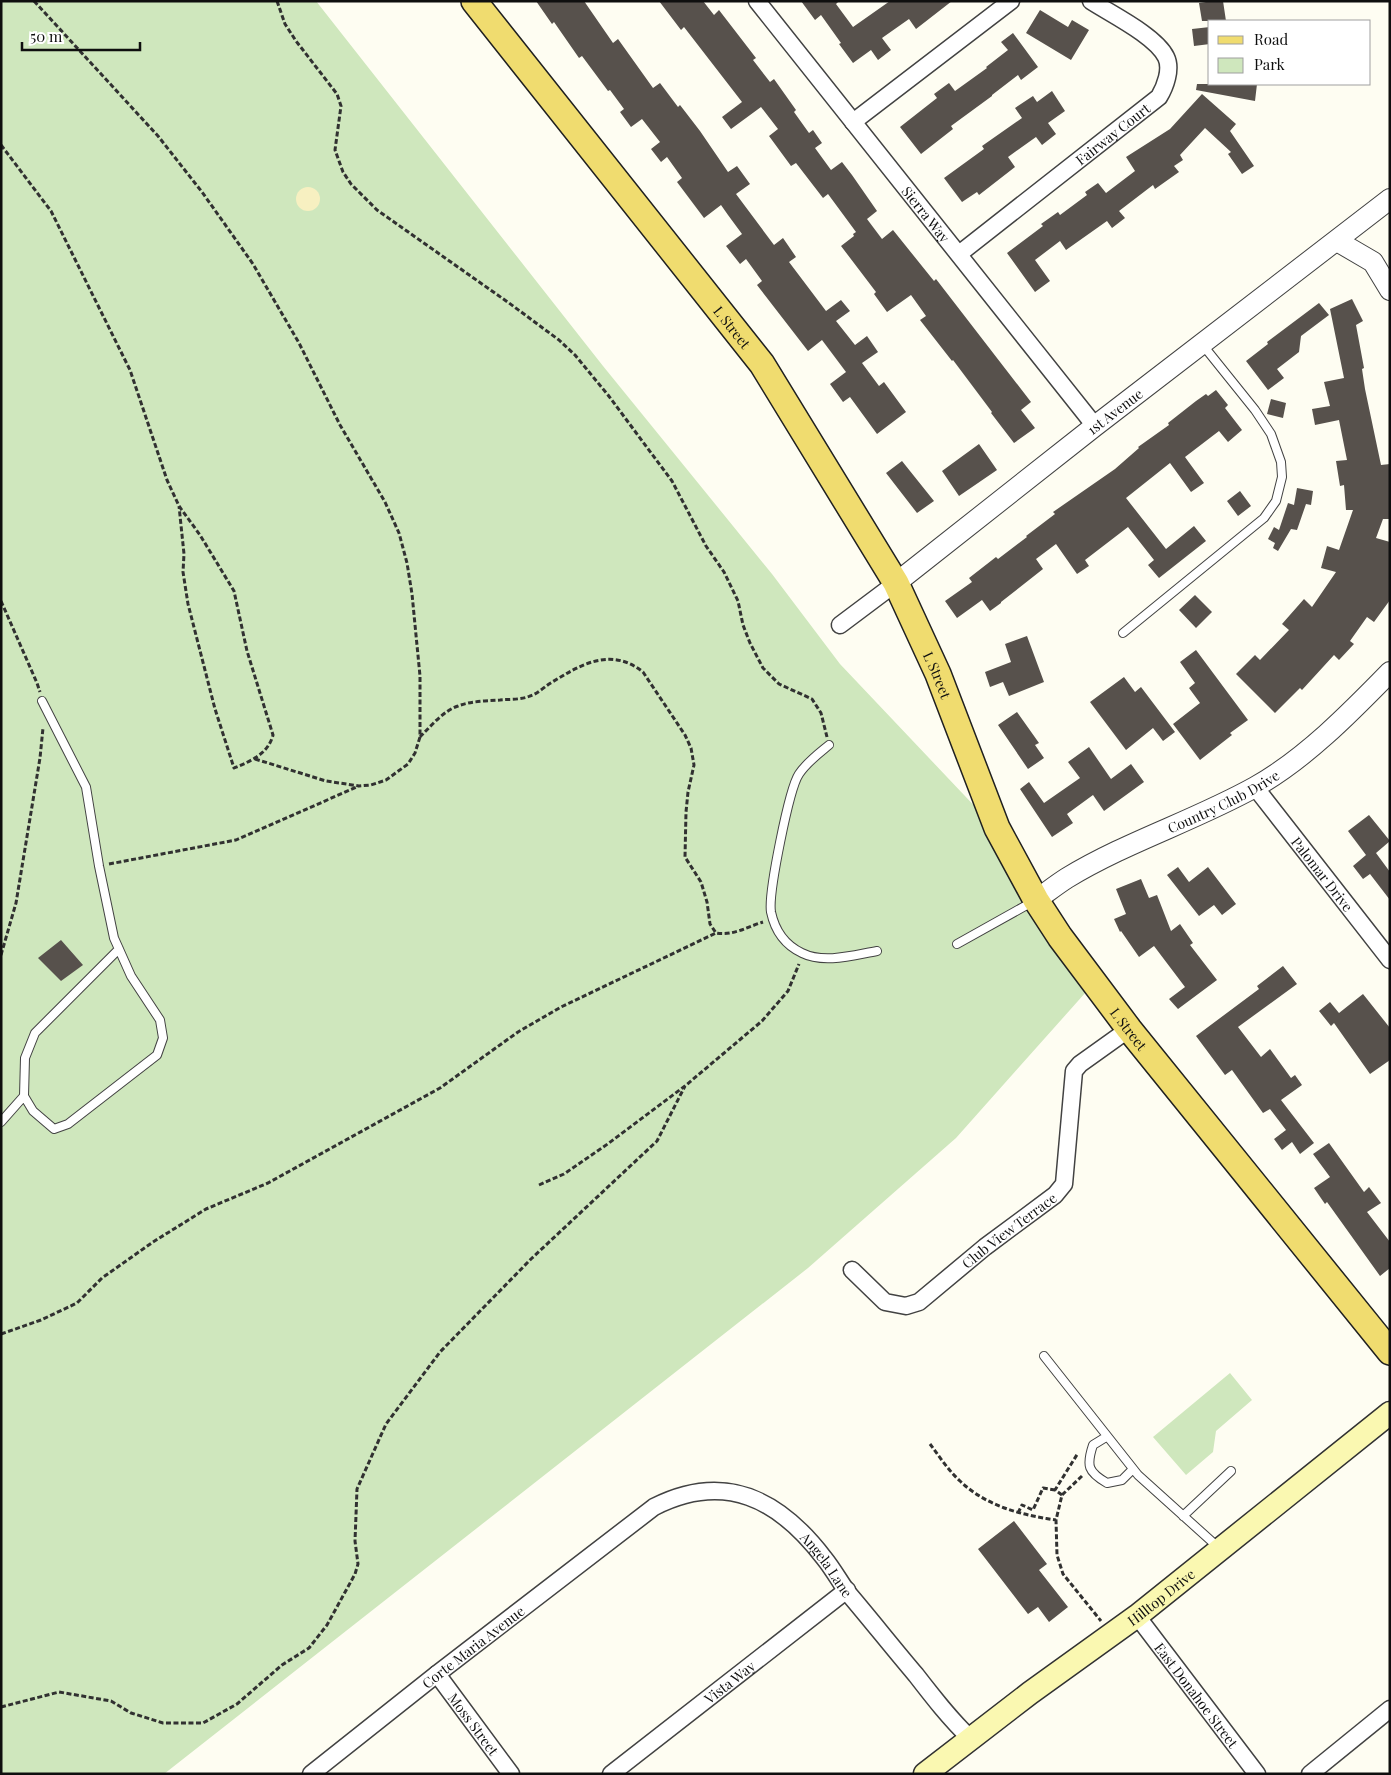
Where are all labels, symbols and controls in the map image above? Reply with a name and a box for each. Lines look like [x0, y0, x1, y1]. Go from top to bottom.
scale bar [22, 20, 140, 52]
legend [1208, 20, 1371, 85]
text: 50 m [30, 26, 63, 46]
text: Road [1254, 29, 1288, 49]
text: Park [1254, 54, 1286, 74]
street label: Fairway Court [1071, 98, 1154, 169]
street label: Sierra Way [898, 182, 955, 246]
street label: L Street [710, 302, 756, 353]
street label: 1st Avenue [1083, 384, 1146, 439]
street label: L Street [919, 648, 956, 702]
street label: Country Club Drive [1164, 765, 1283, 837]
street label: Palomar Drive [1288, 832, 1358, 915]
street label: L Street [1106, 1003, 1152, 1055]
street label: Club View Terrace [957, 1188, 1060, 1272]
street label: Angela Lane [796, 1527, 857, 1601]
street label: Hilltop Drive [1123, 1564, 1199, 1630]
street label: Corte Maria Avenue [418, 1601, 528, 1692]
street label: East Donahoe Street [1151, 1638, 1244, 1752]
street label: Vista Way [699, 1656, 759, 1708]
street label: Moss Street [444, 1689, 504, 1760]

